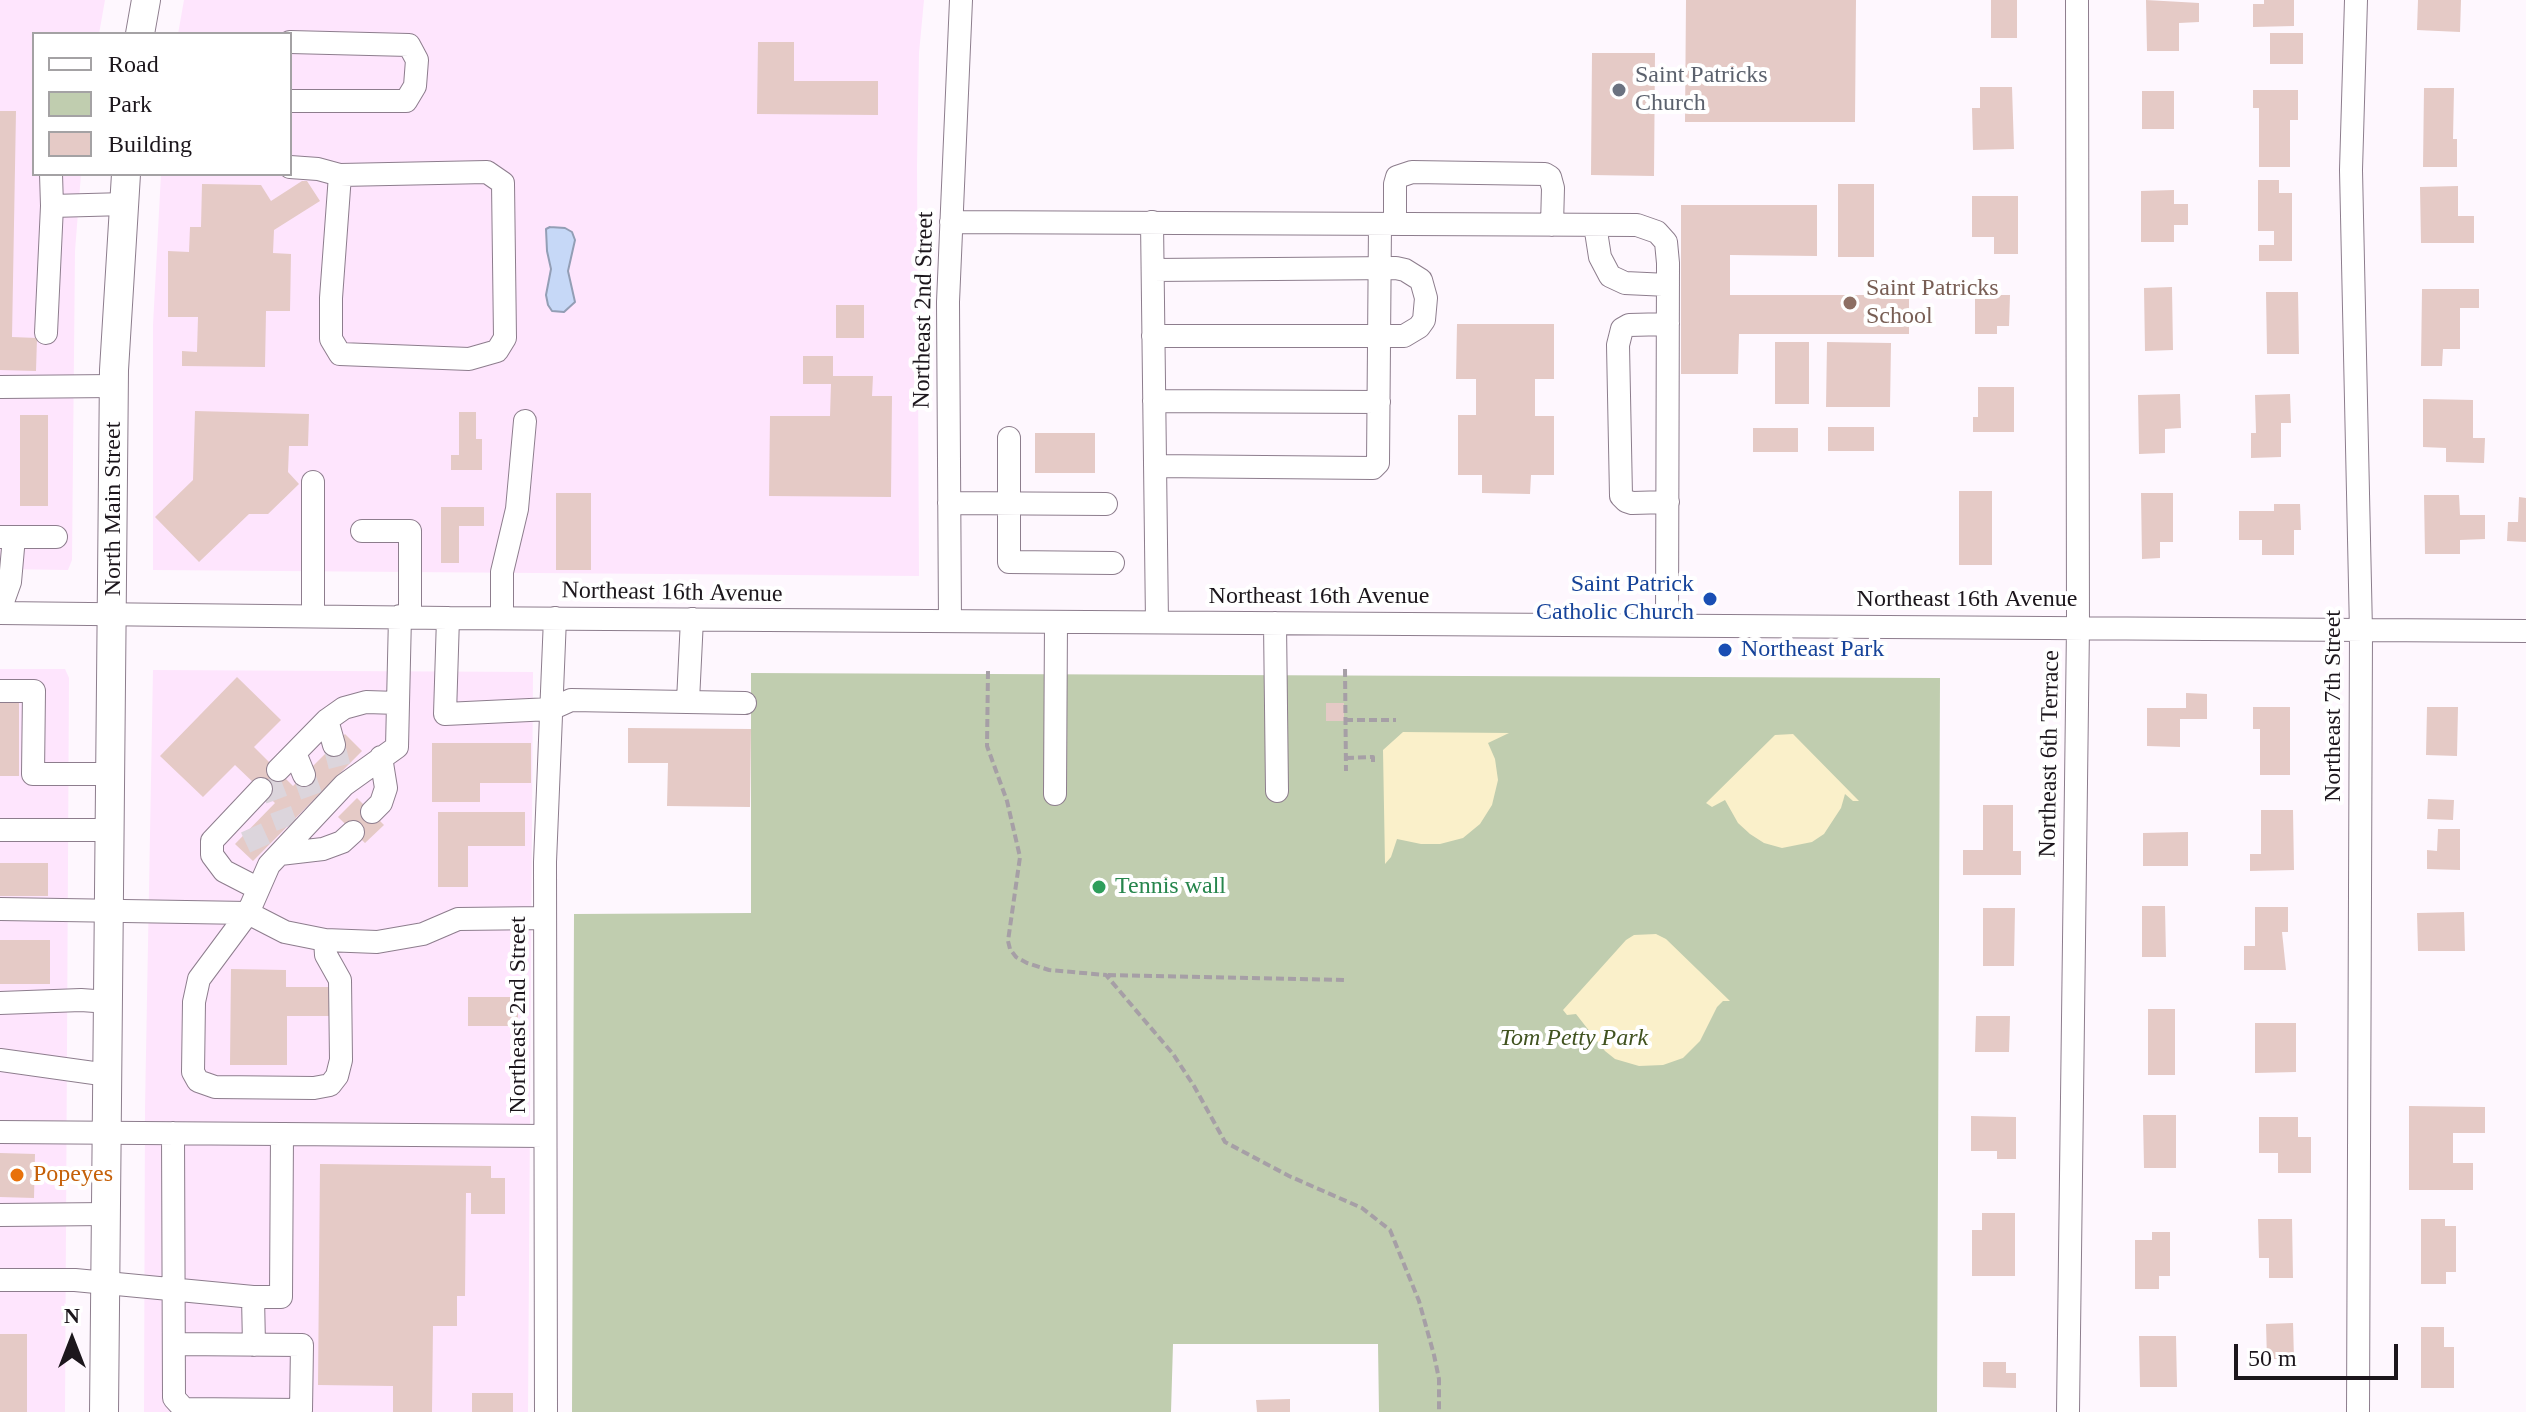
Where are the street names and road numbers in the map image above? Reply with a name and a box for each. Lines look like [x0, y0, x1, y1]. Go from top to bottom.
street label: Northeast 2nd Street [908, 211, 940, 409]
street label: North Main Street [100, 422, 128, 596]
street label: Northeast 16th Avenue [561, 577, 783, 609]
street label: Northeast 16th Avenue [1209, 583, 1429, 611]
street label: Northeast 16th Avenue [1857, 586, 2077, 614]
street label: Northeast 7th Street [2320, 610, 2348, 802]
street label: Northeast 6th Terrace [2034, 650, 2066, 858]
street label: Northeast 2nd Street [505, 916, 533, 1114]

